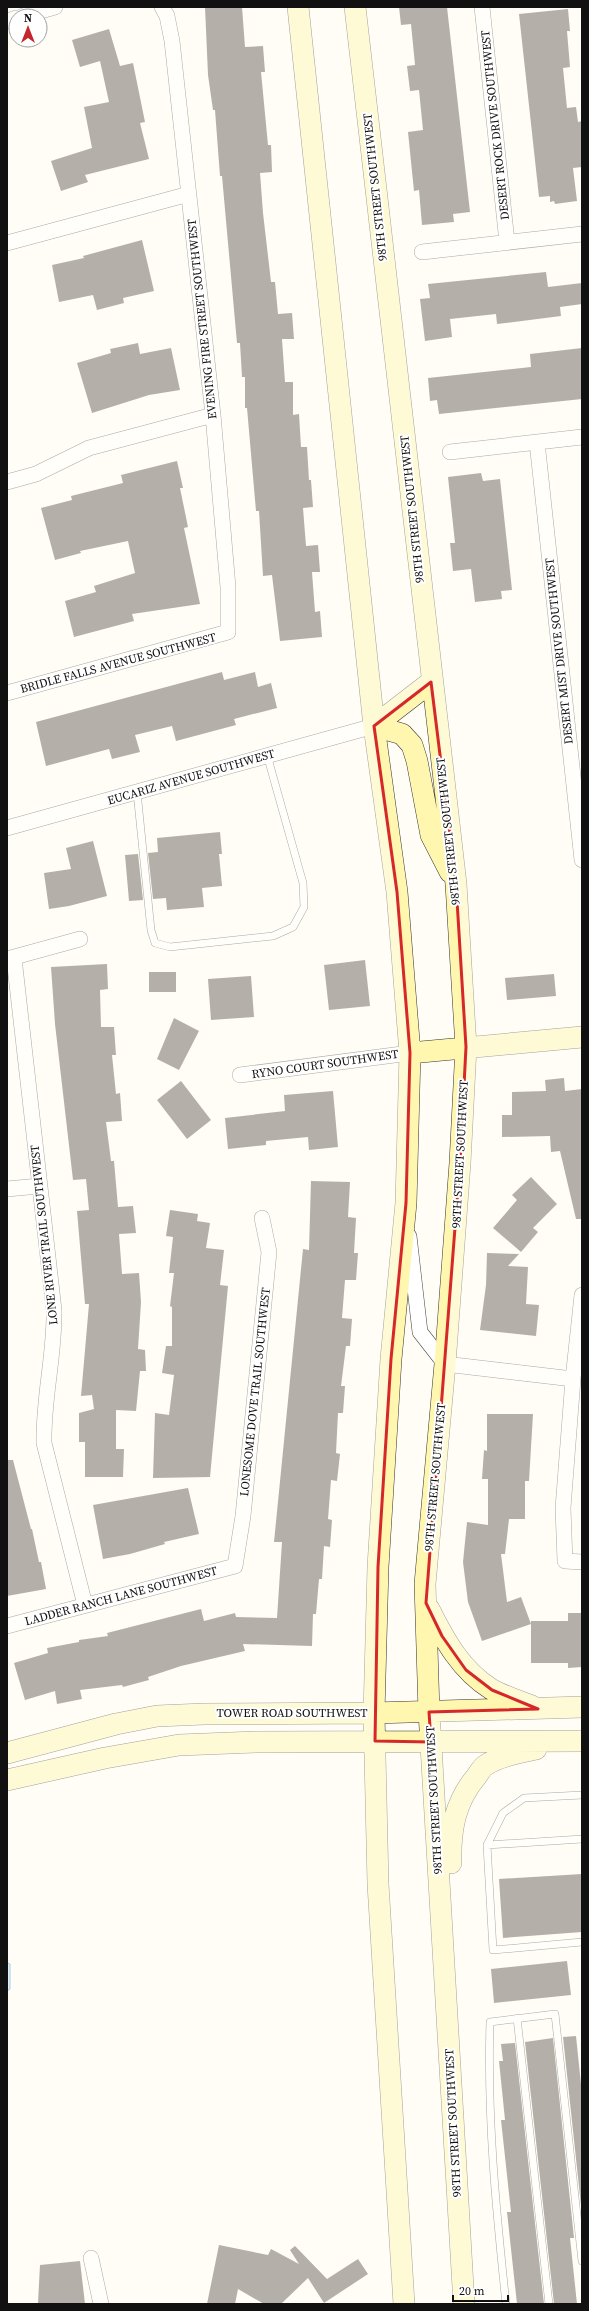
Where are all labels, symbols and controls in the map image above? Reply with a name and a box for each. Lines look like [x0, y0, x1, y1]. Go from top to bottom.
north arrow [8, 8, 48, 48]
text: N [24, 11, 32, 26]
street label: DESERT ROCK DRIVE SOUTHWEST [477, 29, 513, 221]
street label: 98TH STREET SOUTHWEST [359, 112, 391, 262]
street label: EVENING FIRE STREET SOUTHWEST [183, 217, 220, 420]
street label: 98TH STREET SOUTHWEST [396, 434, 428, 584]
street label: DESERT MIST DRIVE SOUTHWEST [541, 556, 577, 745]
street label: BRIDLE FALLS AVENUE SOUTHWEST [18, 629, 218, 697]
street label: EUCARIZ AVENUE SOUTHWEST [105, 745, 277, 809]
street label: 98TH STREET SOUTHWEST [432, 756, 464, 906]
street label: RYNO COURT SOUTHWEST [251, 1046, 400, 1082]
street label: 98TH STREET SOUTHWEST [448, 1079, 472, 1229]
street label: LONE RIVER TRAIL SOUTHWEST [27, 1143, 61, 1326]
street label: LONESOME DOVE TRAIL SOUTHWEST [236, 1286, 274, 1497]
street label: 98TH STREET SOUTHWEST [421, 1402, 450, 1552]
street label: LADDER RANCH LANE SOUTHWEST [23, 1562, 220, 1629]
street label: TOWER ROAD SOUTHWEST [216, 1705, 368, 1721]
street label: 98TH STREET SOUTHWEST [422, 1725, 446, 1875]
street label: 98TH STREET SOUTHWEST [441, 2048, 465, 2198]
scale bar [453, 2277, 508, 2303]
text: 20 m [459, 2283, 485, 2299]

